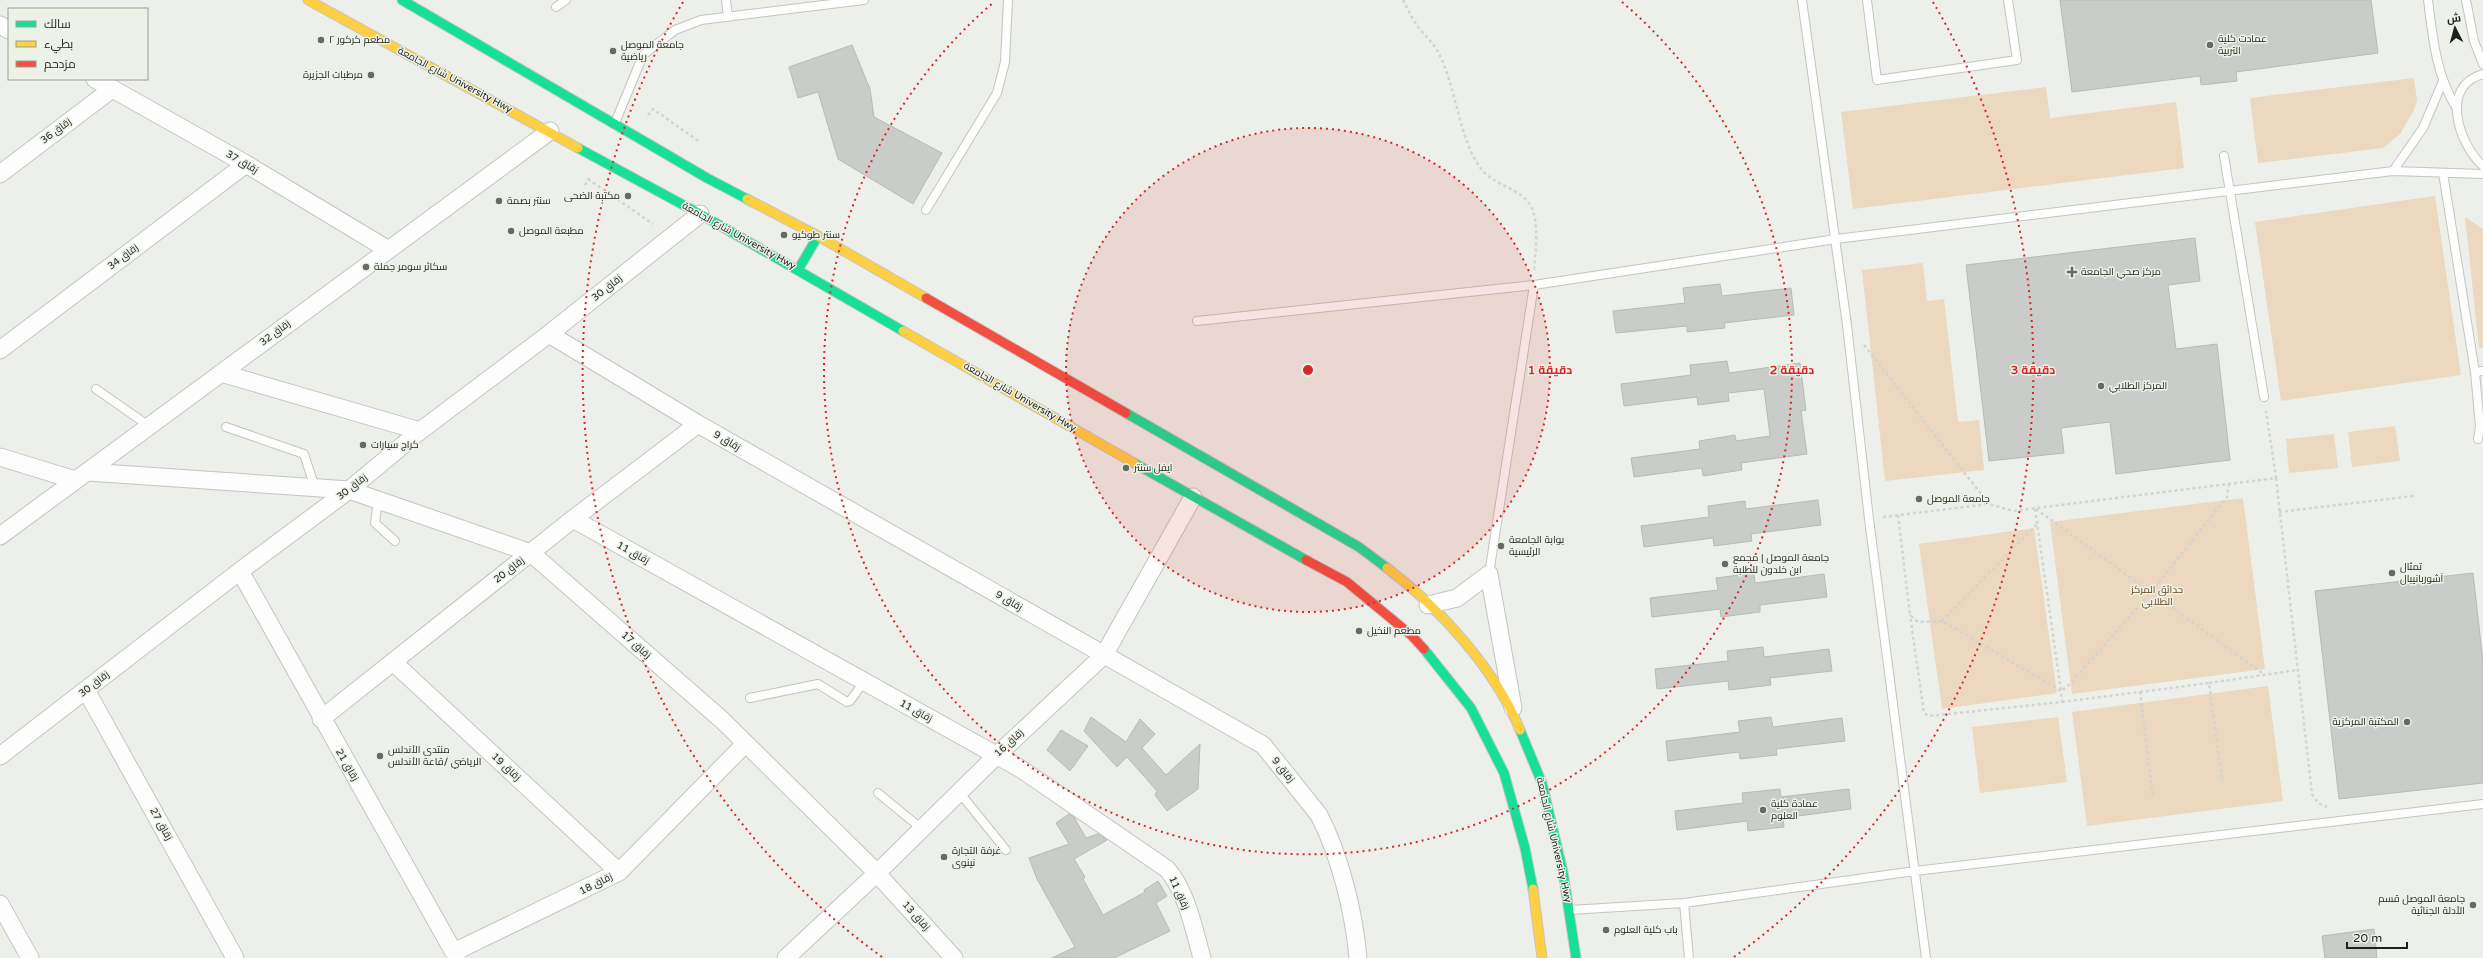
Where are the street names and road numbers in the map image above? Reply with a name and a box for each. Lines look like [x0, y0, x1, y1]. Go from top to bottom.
street label: شارع الجامعة University Hwy [396, 45, 515, 116]
street label: زقاق 36 [38, 116, 74, 146]
street label: زقاق 37 [224, 148, 260, 176]
street label: شارع الجامعة University Hwy [680, 200, 798, 273]
street label: زقاق 34 [105, 242, 141, 272]
street label: زقاق 30 [589, 272, 625, 304]
street label: زقاق 32 [257, 318, 293, 348]
street label: شارع الجامعة University Hwy [962, 360, 1079, 435]
street label: زقاق 9 [711, 429, 743, 453]
street label: زقاق 30 [334, 471, 370, 503]
street label: زقاق 11 [615, 539, 651, 567]
street label: زقاق 20 [491, 554, 527, 586]
street label: زقاق 9 [993, 589, 1025, 613]
street label: زقاق 17 [619, 629, 653, 661]
street label: زقاق 30 [76, 668, 112, 700]
street label: زقاق 11 [898, 697, 934, 725]
street label: زقاق 16 [992, 727, 1026, 759]
street label: زقاق 21 [333, 747, 361, 783]
street label: زقاق 19 [489, 751, 523, 783]
street label: زقاق 9 [1269, 755, 1297, 785]
street label: شارع الجامعة University Hwy [1534, 776, 1574, 904]
street label: زقاق 27 [147, 806, 175, 842]
street label: زقاق 18 [577, 871, 615, 897]
street label: زقاق 11 [1166, 874, 1192, 912]
street label: زقاق 13 [900, 899, 932, 933]

